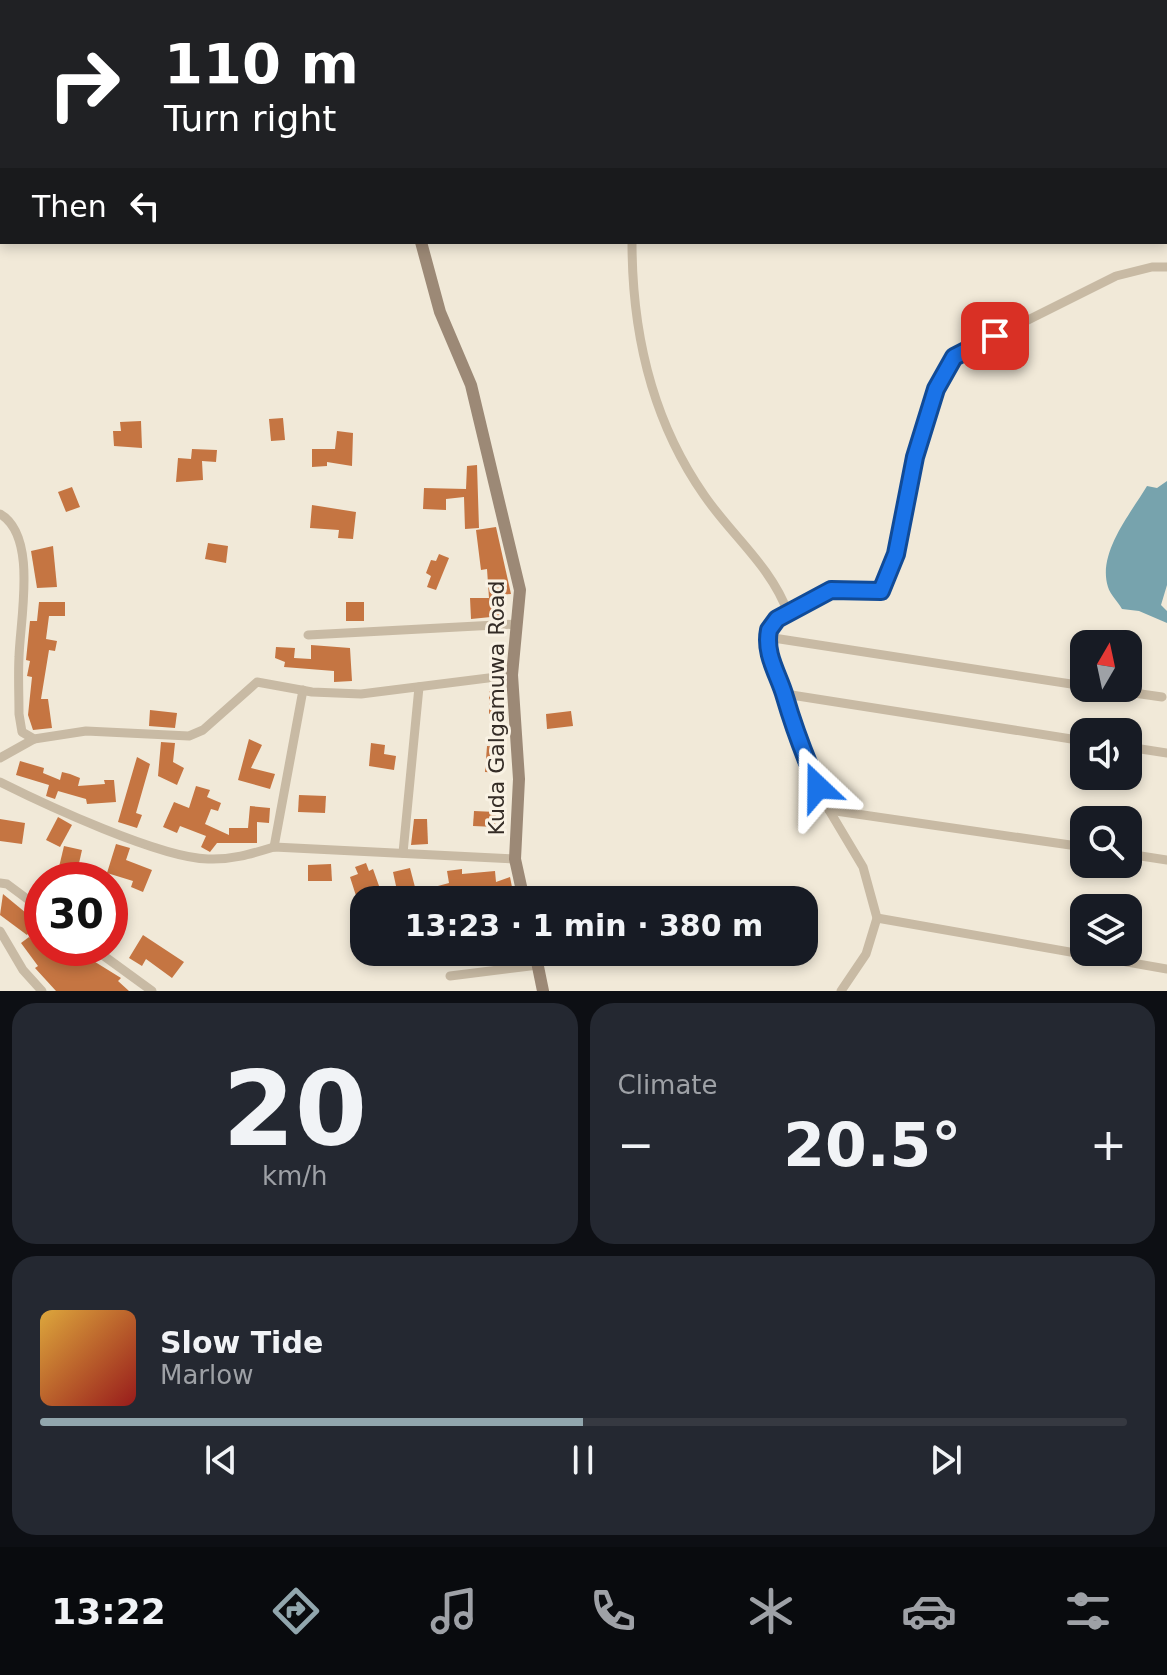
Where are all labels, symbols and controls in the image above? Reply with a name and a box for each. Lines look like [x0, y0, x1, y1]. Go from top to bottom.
text: 110 m [164, 31, 359, 96]
icon: right [32, 32, 136, 136]
text: Turn right [164, 98, 336, 139]
icon: left [123, 184, 167, 228]
text: Then [32, 189, 107, 224]
pin [961, 302, 1029, 370]
icon: arrive [973, 314, 1017, 358]
street label: Kuda Galgamuwa Road [484, 581, 509, 835]
north arrow [1070, 630, 1142, 702]
map controls [1070, 630, 1142, 966]
button: sound [1070, 718, 1142, 790]
position arrow [776, 745, 860, 829]
button: search [1070, 806, 1142, 878]
speed limit sign: 30 [24, 862, 128, 966]
button: layers [1070, 894, 1142, 966]
text: 13:23 · 1 min · 380 m [405, 908, 763, 943]
text: 20 [222, 1048, 367, 1170]
text: Climate [618, 1070, 718, 1100]
text: 20.5° [783, 1110, 961, 1180]
text: − [618, 1119, 654, 1170]
text: + [1090, 1119, 1127, 1170]
text: km/h [262, 1161, 328, 1191]
text: Slow Tide [160, 1325, 323, 1360]
text: Marlow [160, 1360, 253, 1390]
icon: previous [199, 1438, 243, 1482]
icon: pause [561, 1438, 605, 1482]
icon: next [924, 1438, 968, 1482]
icon: directions [268, 1583, 324, 1639]
icon: music [426, 1583, 482, 1639]
icon: phone [585, 1583, 641, 1639]
icon: climate [743, 1583, 799, 1639]
icon: car [901, 1583, 957, 1639]
icon: filters [1060, 1583, 1116, 1639]
text: 13:22 [51, 1591, 166, 1632]

